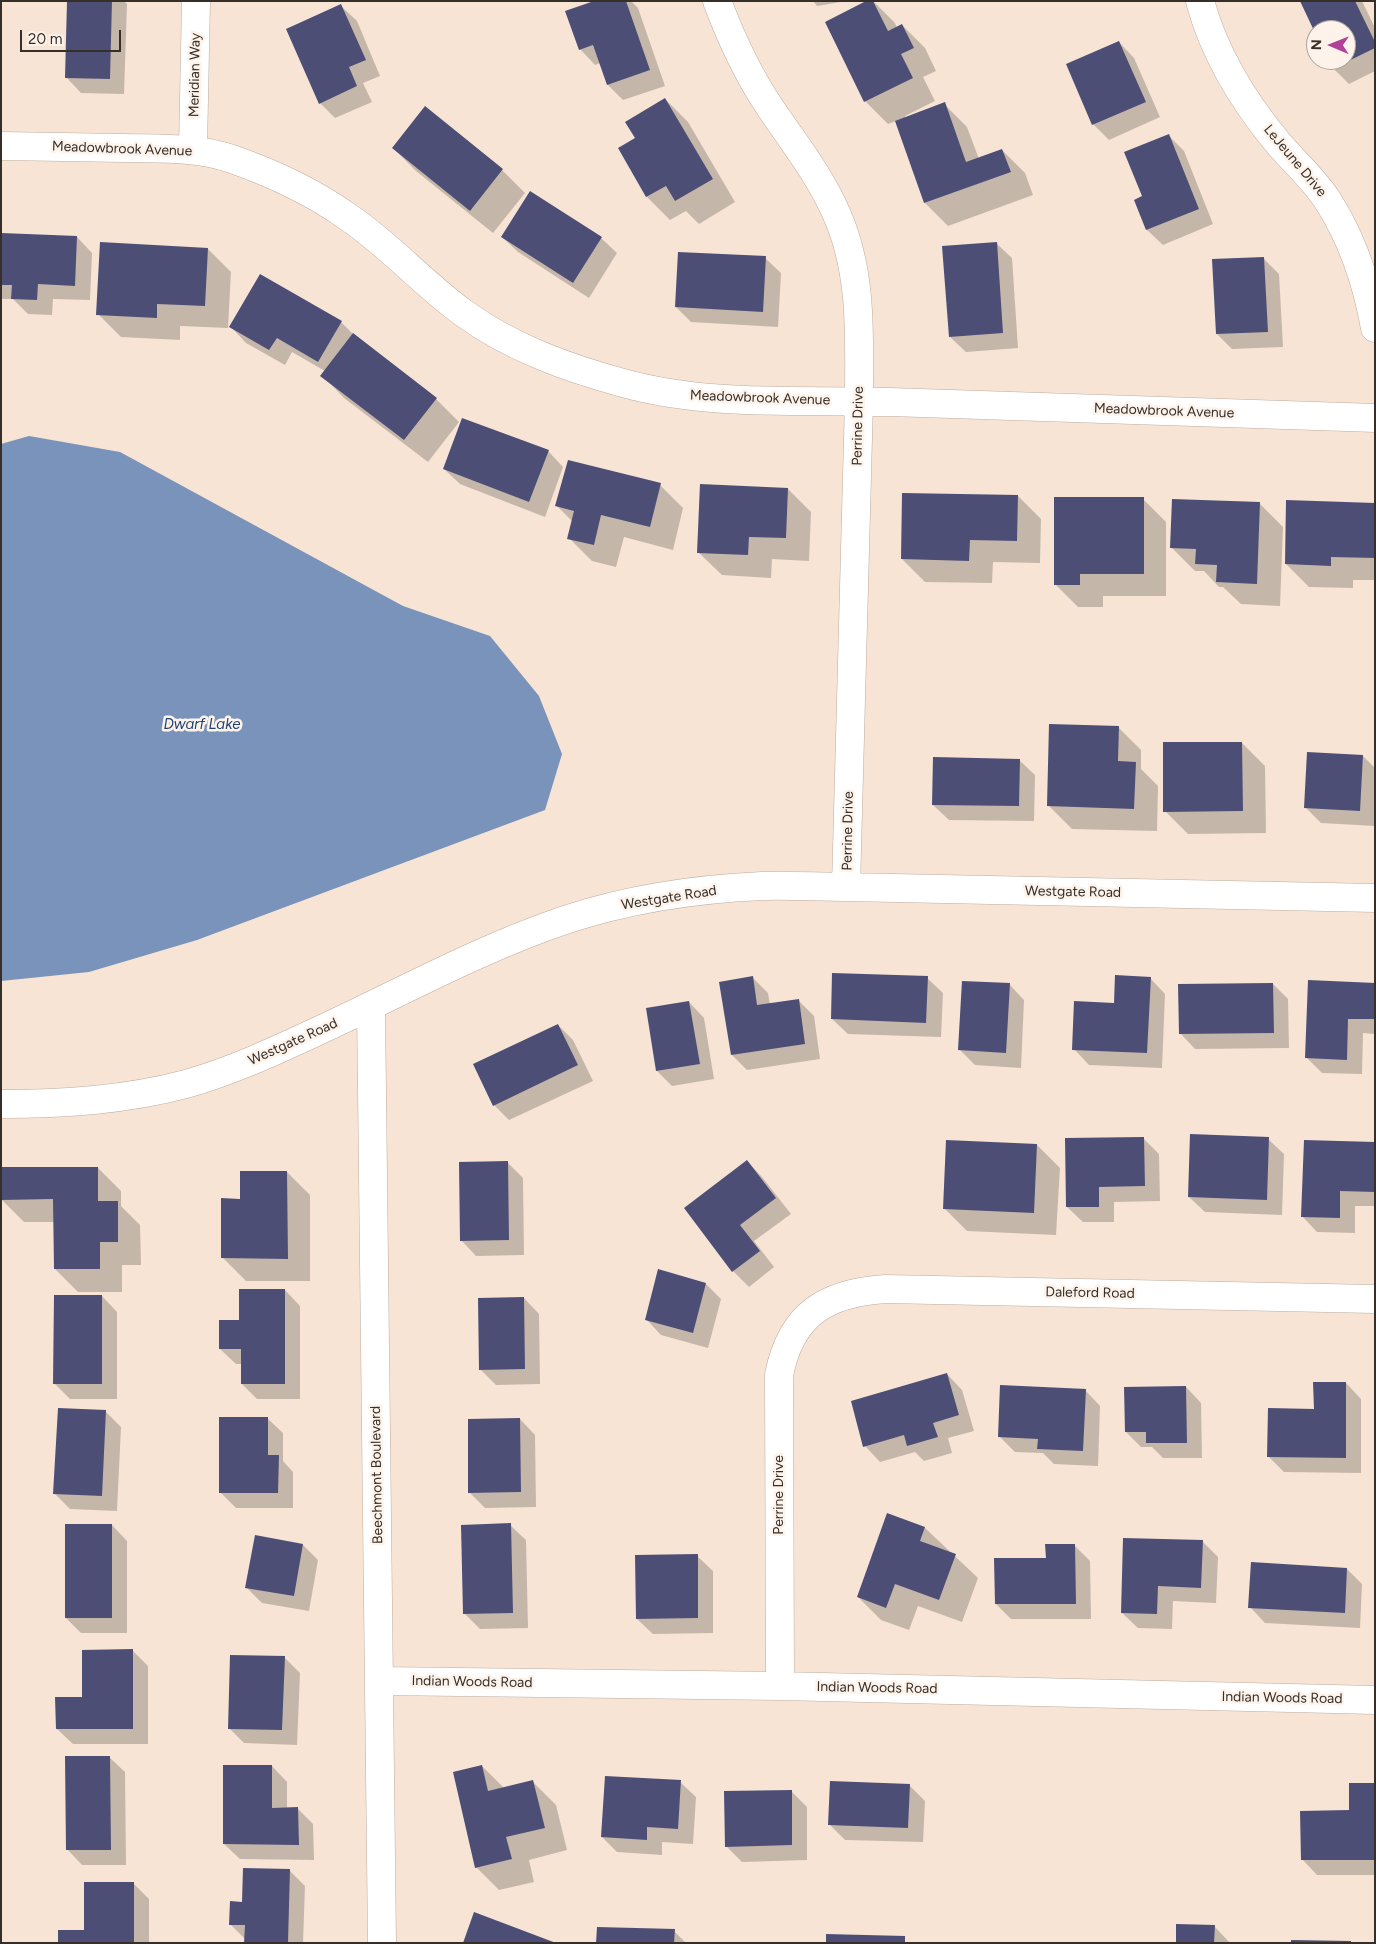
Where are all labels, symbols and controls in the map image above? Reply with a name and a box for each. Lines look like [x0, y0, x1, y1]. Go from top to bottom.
scale bar [22, 20, 124, 52]
north arrow [1306, 20, 1356, 70]
text: 20 m [28, 30, 62, 48]
street label: Meridian Way [186, 33, 204, 117]
text: N [1308, 39, 1325, 50]
street label: LeJeune Drive [1260, 122, 1330, 200]
street label: Meadowbrook Avenue [51, 138, 193, 160]
street label: Perrine Drive [849, 386, 867, 466]
street label: Meadowbrook Avenue [689, 387, 831, 409]
street label: Meadowbrook Avenue [1093, 400, 1235, 422]
water label: Dwarf Lake [164, 716, 240, 734]
street label: Perrine Drive [839, 791, 857, 871]
street label: Westgate Road [620, 882, 718, 914]
street label: Westgate Road [1025, 883, 1121, 901]
street label: Westgate Road [246, 1015, 340, 1069]
street label: Daleford Road [1045, 1284, 1135, 1302]
street label: Beechmont Boulevard [367, 1406, 387, 1544]
street label: Perrine Drive [771, 1455, 787, 1535]
street label: Indian Woods Road [411, 1673, 533, 1691]
street label: Indian Woods Road [816, 1679, 938, 1697]
street label: Indian Woods Road [1221, 1689, 1343, 1707]

